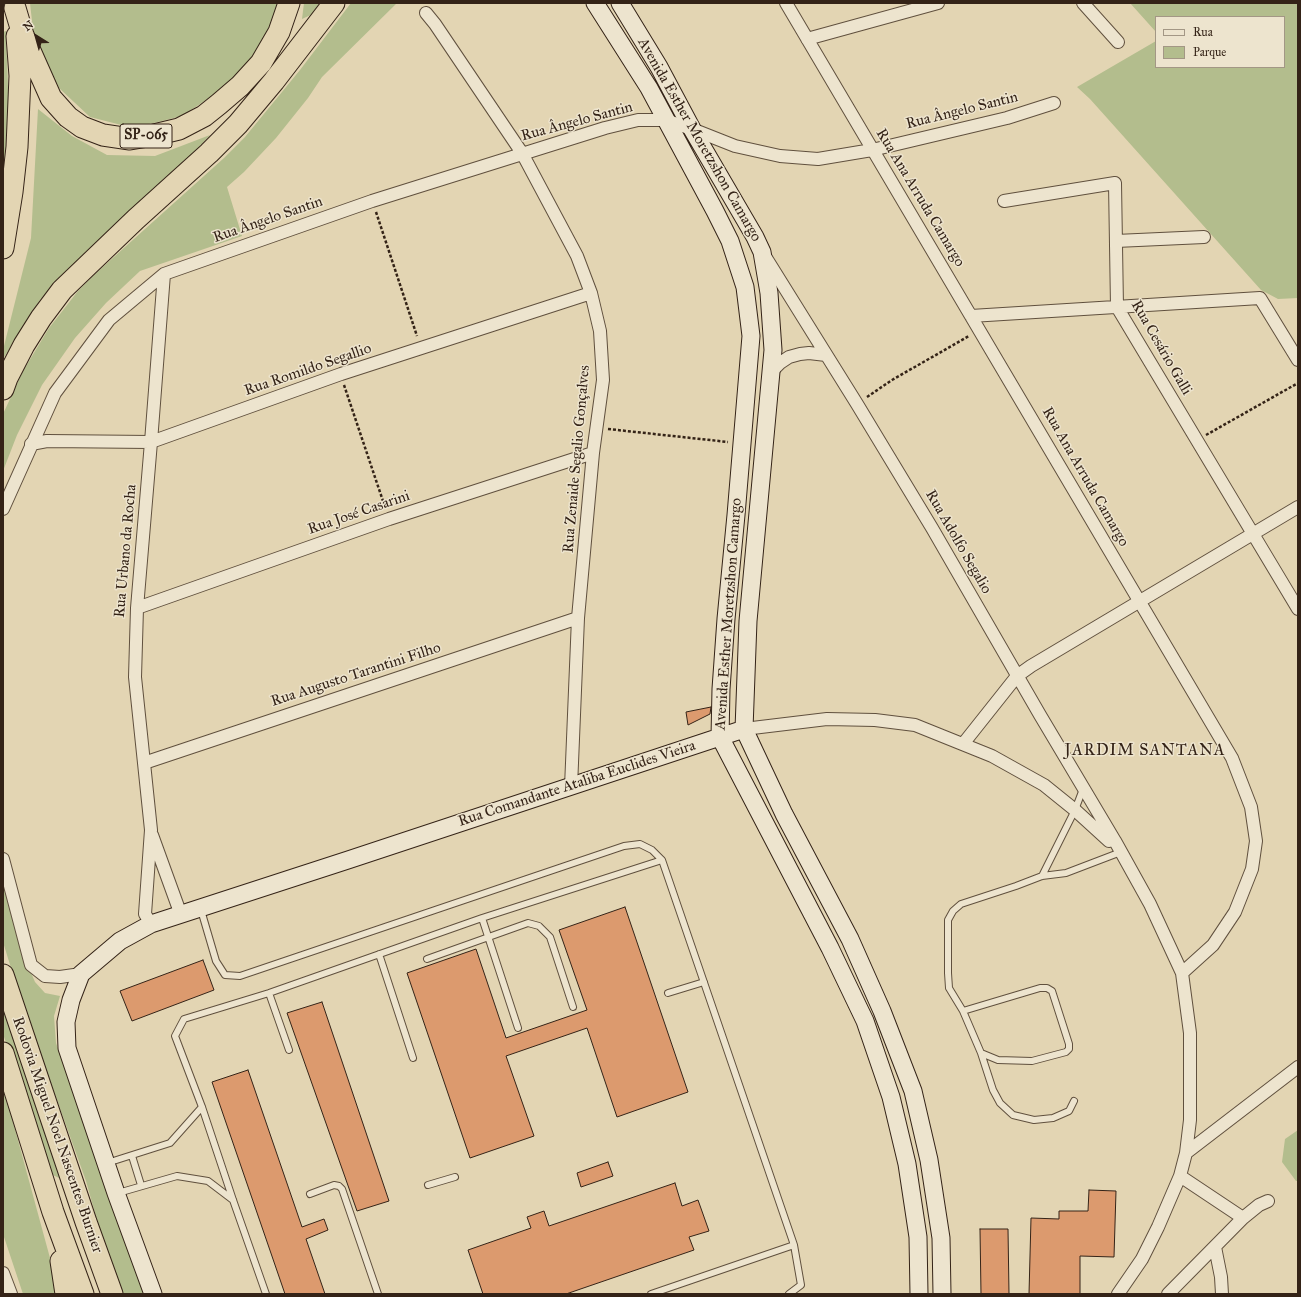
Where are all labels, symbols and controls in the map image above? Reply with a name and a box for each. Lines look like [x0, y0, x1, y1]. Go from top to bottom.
north arrow [16, 16, 56, 56]
legend [1155, 16, 1285, 68]
text: N [21, 18, 36, 34]
text: Rua [1193, 25, 1213, 39]
street label: Avenida Esther Moretzshon Camargo [633, 35, 765, 245]
text: Parque [1193, 45, 1226, 59]
street label: Rua Ângelo Santin [904, 88, 1020, 134]
street label: Rua Ângelo Santin [519, 98, 635, 146]
road number: SP-065 [120, 124, 172, 148]
street label: Rua Ana Arruda Camargo [872, 126, 968, 270]
street label: Rua Ângelo Santin [211, 193, 325, 247]
street label: Rua Cesário Galli [1127, 297, 1195, 399]
street label: Rua Romildo Segallio [242, 340, 374, 400]
street label: Rua Zenaide Segalio Gonçalves [560, 364, 594, 554]
street label: Rua Ana Arruda Camargo [1038, 404, 1132, 550]
street label: Rua Urbano da Rocha [111, 484, 141, 618]
street label: Rua José Casarini [306, 487, 412, 539]
street label: Rua Adolfo Segalio [921, 487, 995, 597]
street label: Avenida Esther Moretzshon Camargo [712, 497, 746, 731]
street label: Rua Augusto Tarantini Filho [269, 639, 443, 711]
street label: Rua Comandante Ataliba Euclides Vieira [456, 737, 698, 831]
district label: JARDIM SANTANA [1065, 741, 1225, 761]
street label: Rodovia Miguel Noel Nascentes Burnier [8, 1014, 106, 1256]

